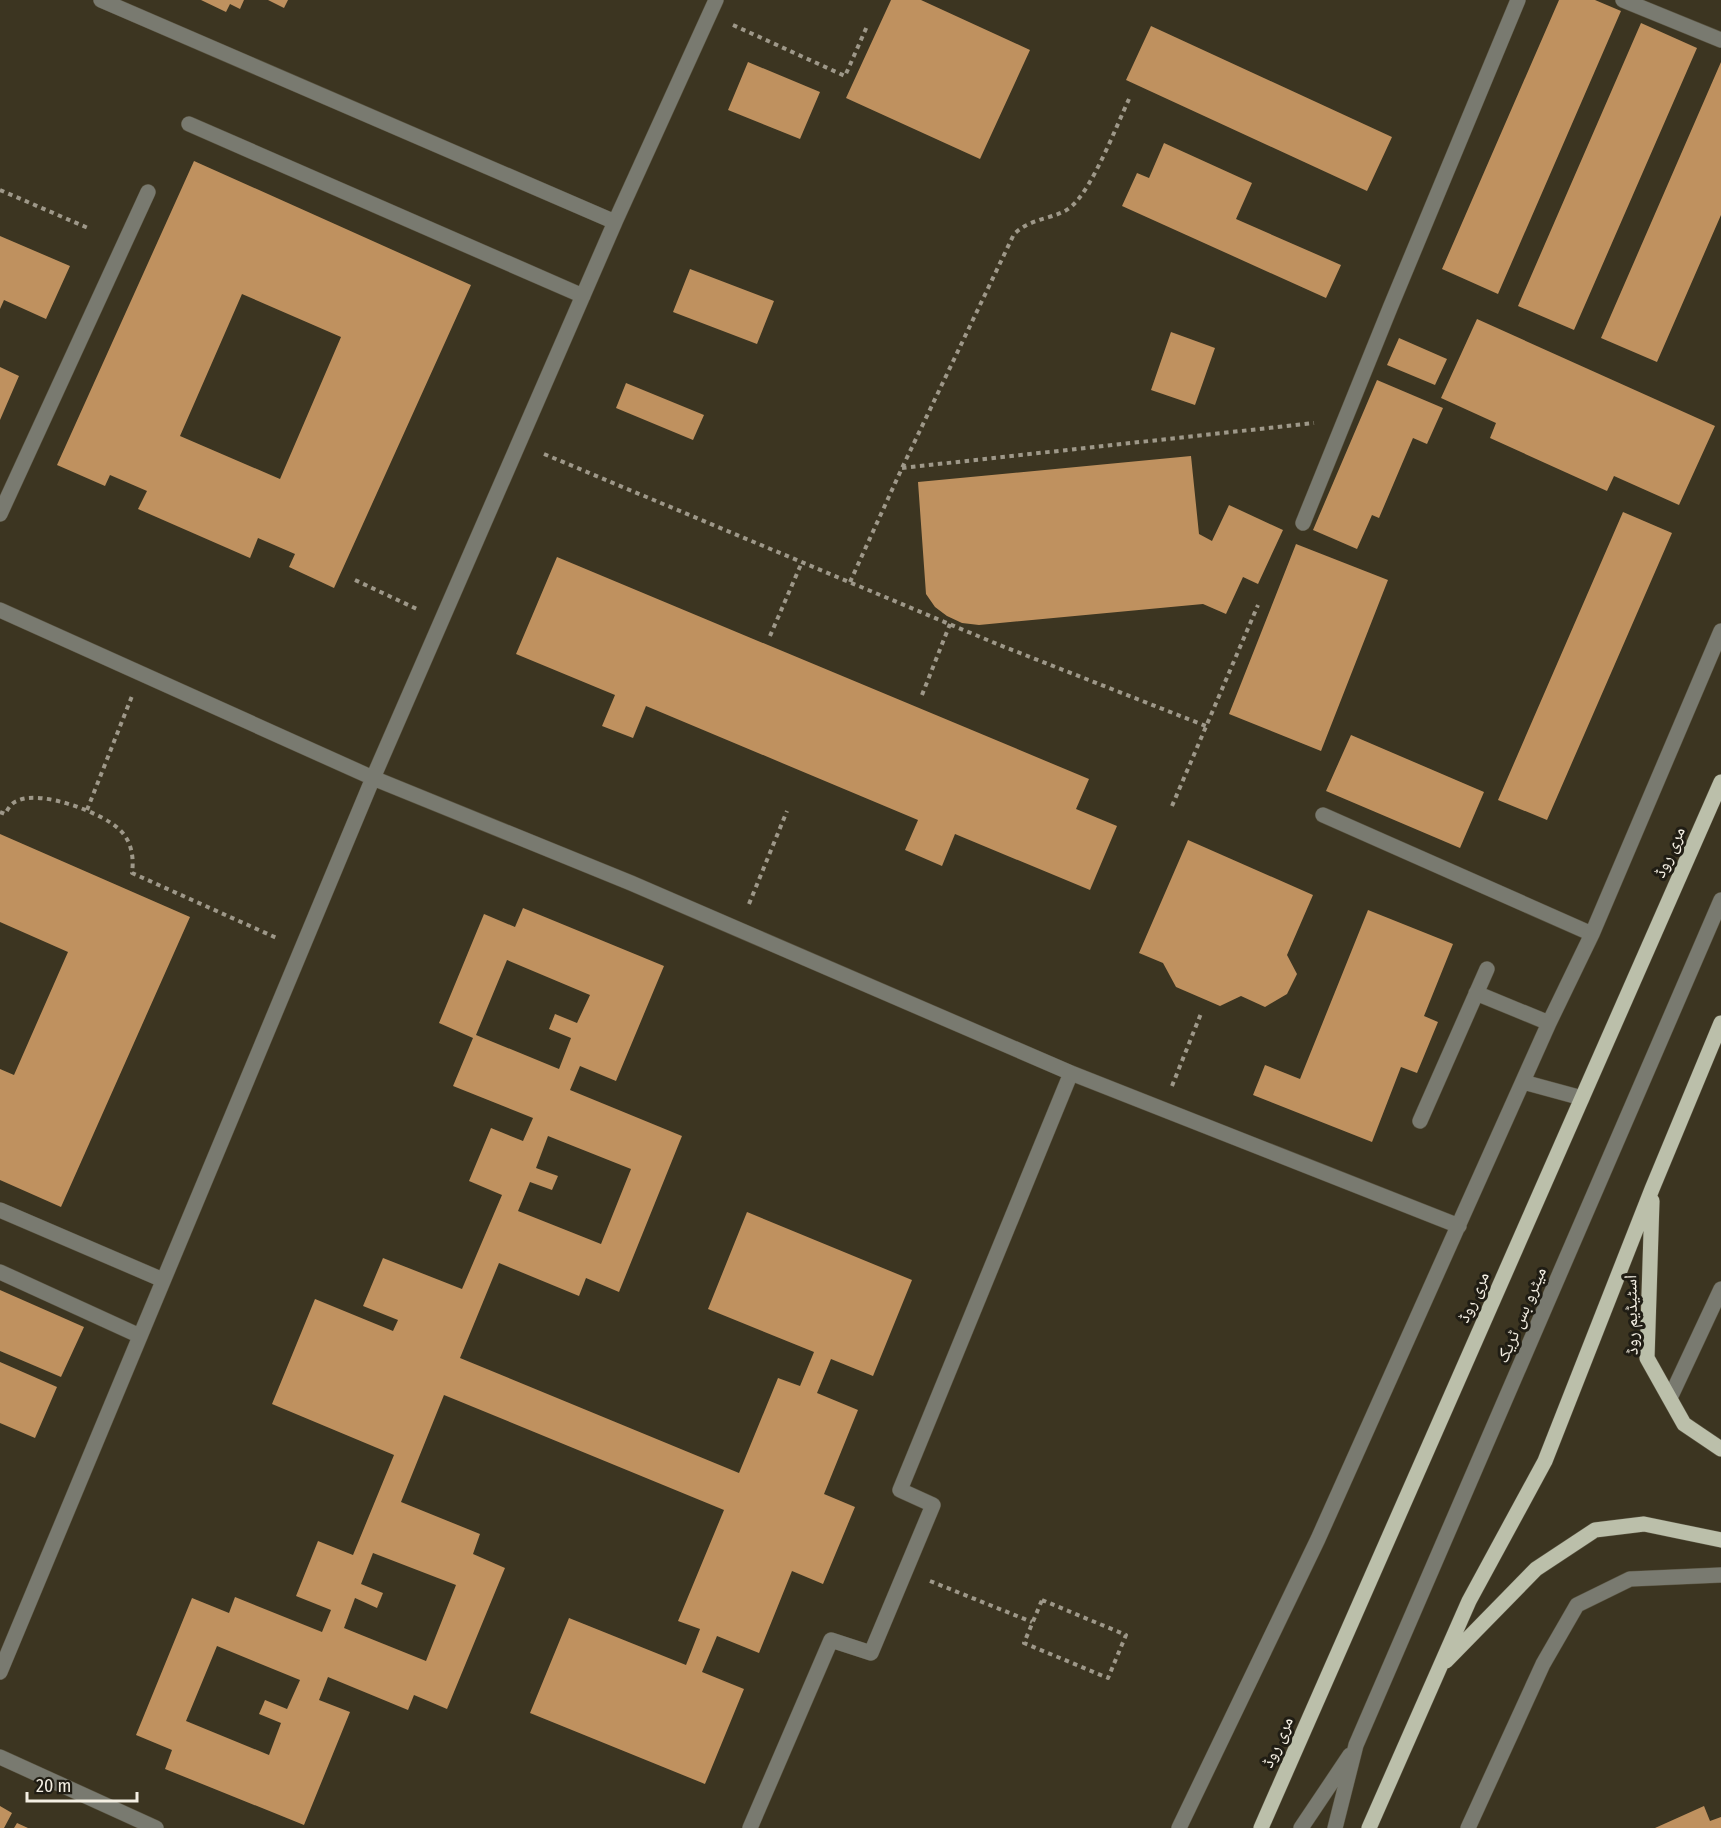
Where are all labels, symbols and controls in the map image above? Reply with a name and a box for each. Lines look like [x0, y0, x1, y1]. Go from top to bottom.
street label: مری روڈ [1648, 823, 1690, 881]
street label: میٹرو بس ٹریک [1491, 1264, 1551, 1366]
street label: مری روڈ [1452, 1268, 1494, 1326]
street label: اسٹیڈیم روڈ [1619, 1275, 1644, 1355]
street label: مری روڈ [1256, 1713, 1298, 1771]
scale bar [27, 1765, 136, 1803]
text: 20 m [36, 1775, 71, 1797]

